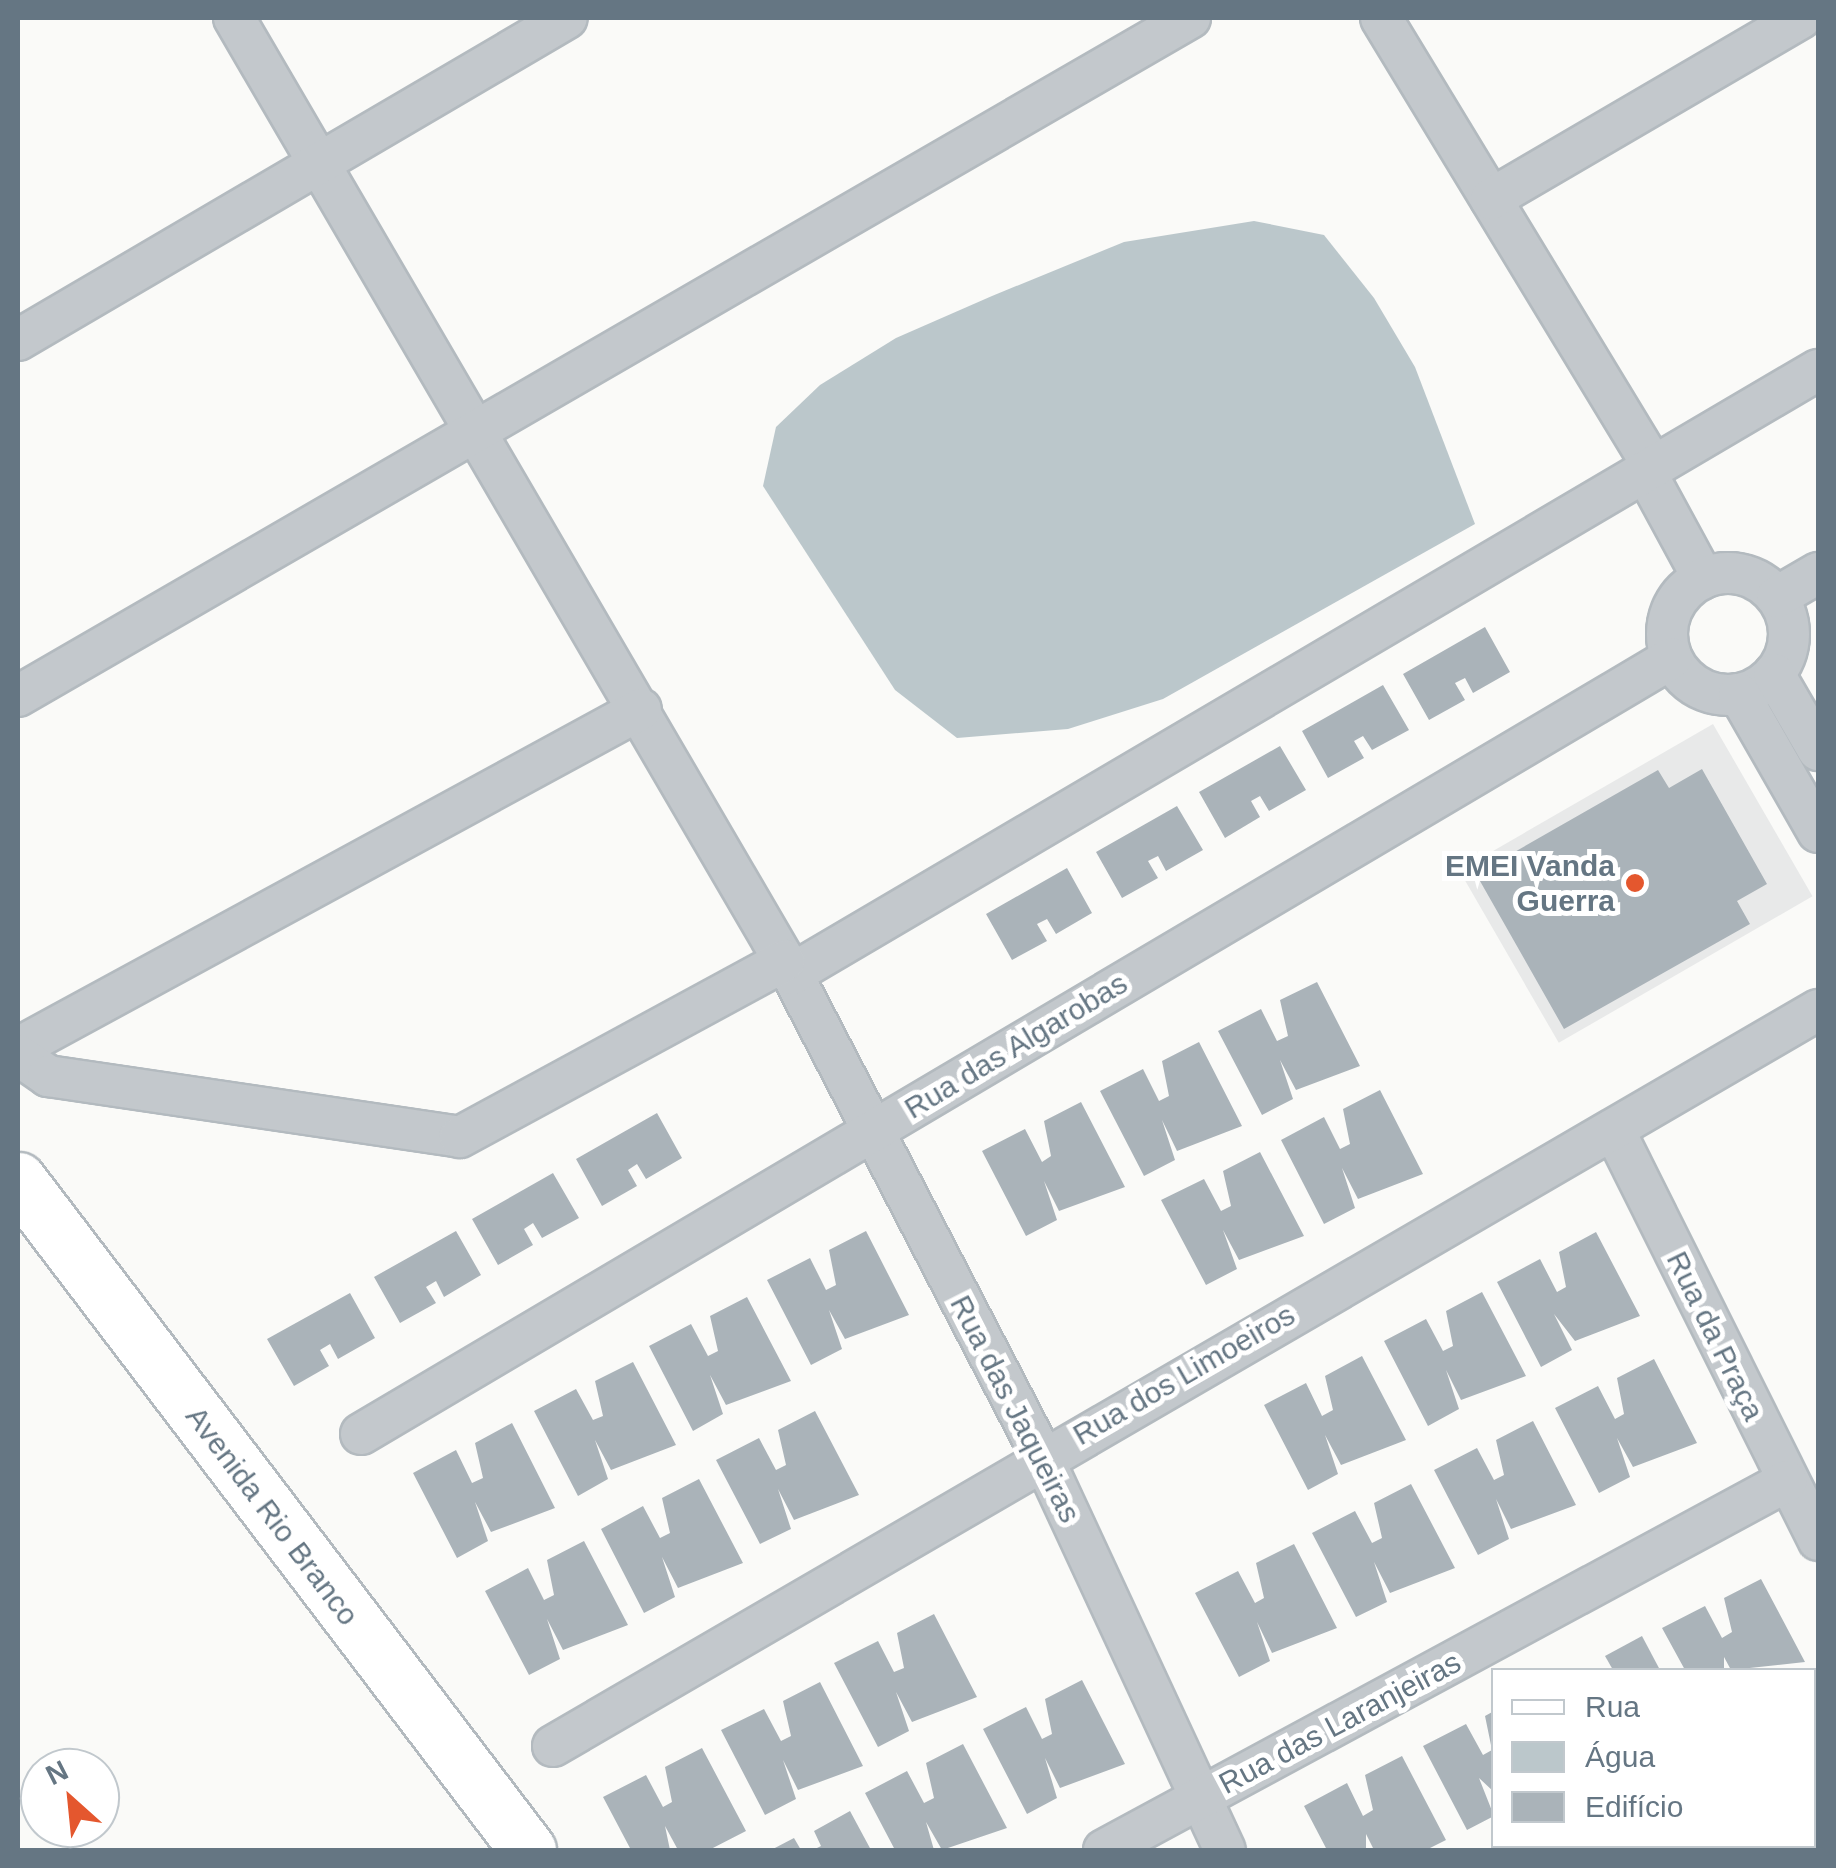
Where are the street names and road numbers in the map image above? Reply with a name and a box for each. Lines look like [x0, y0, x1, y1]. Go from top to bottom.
street label: Rua das Algarobas [897, 965, 1135, 1127]
street label: Rua da Praça [1659, 1246, 1771, 1426]
street label: Rua das Jaqueiras [942, 1289, 1088, 1529]
street label: Rua dos Limoeiros [1067, 1297, 1301, 1453]
street label: Avenida Rio Branco [178, 1400, 366, 1632]
street label: Rua das Laranjeiras [1213, 1644, 1467, 1802]

